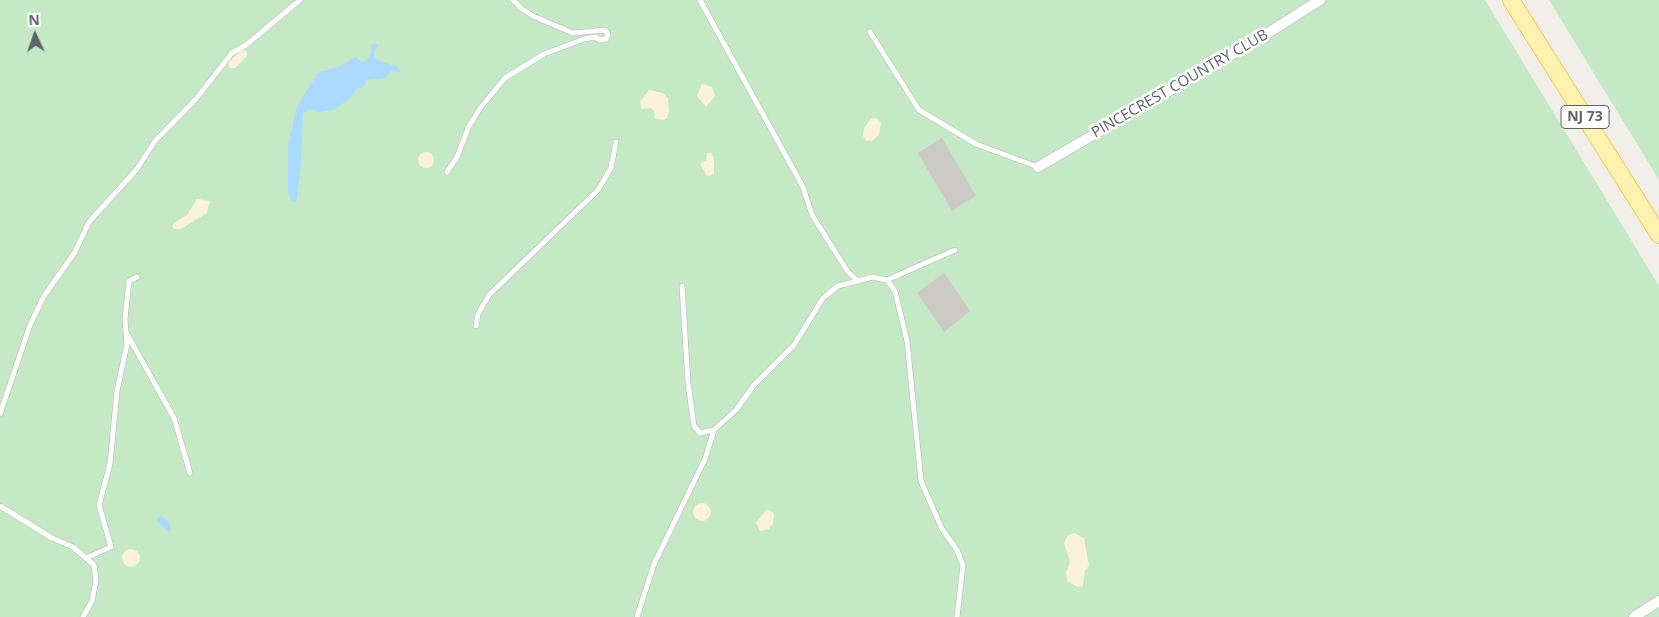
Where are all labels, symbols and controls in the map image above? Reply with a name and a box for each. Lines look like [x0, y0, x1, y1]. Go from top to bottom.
north arrow [10, 10, 60, 60]
text: N [28, 10, 40, 29]
street label: PINCECREST COUNTRY CLUB [1089, 26, 1271, 142]
road number: NJ 73 [1561, 105, 1609, 128]

